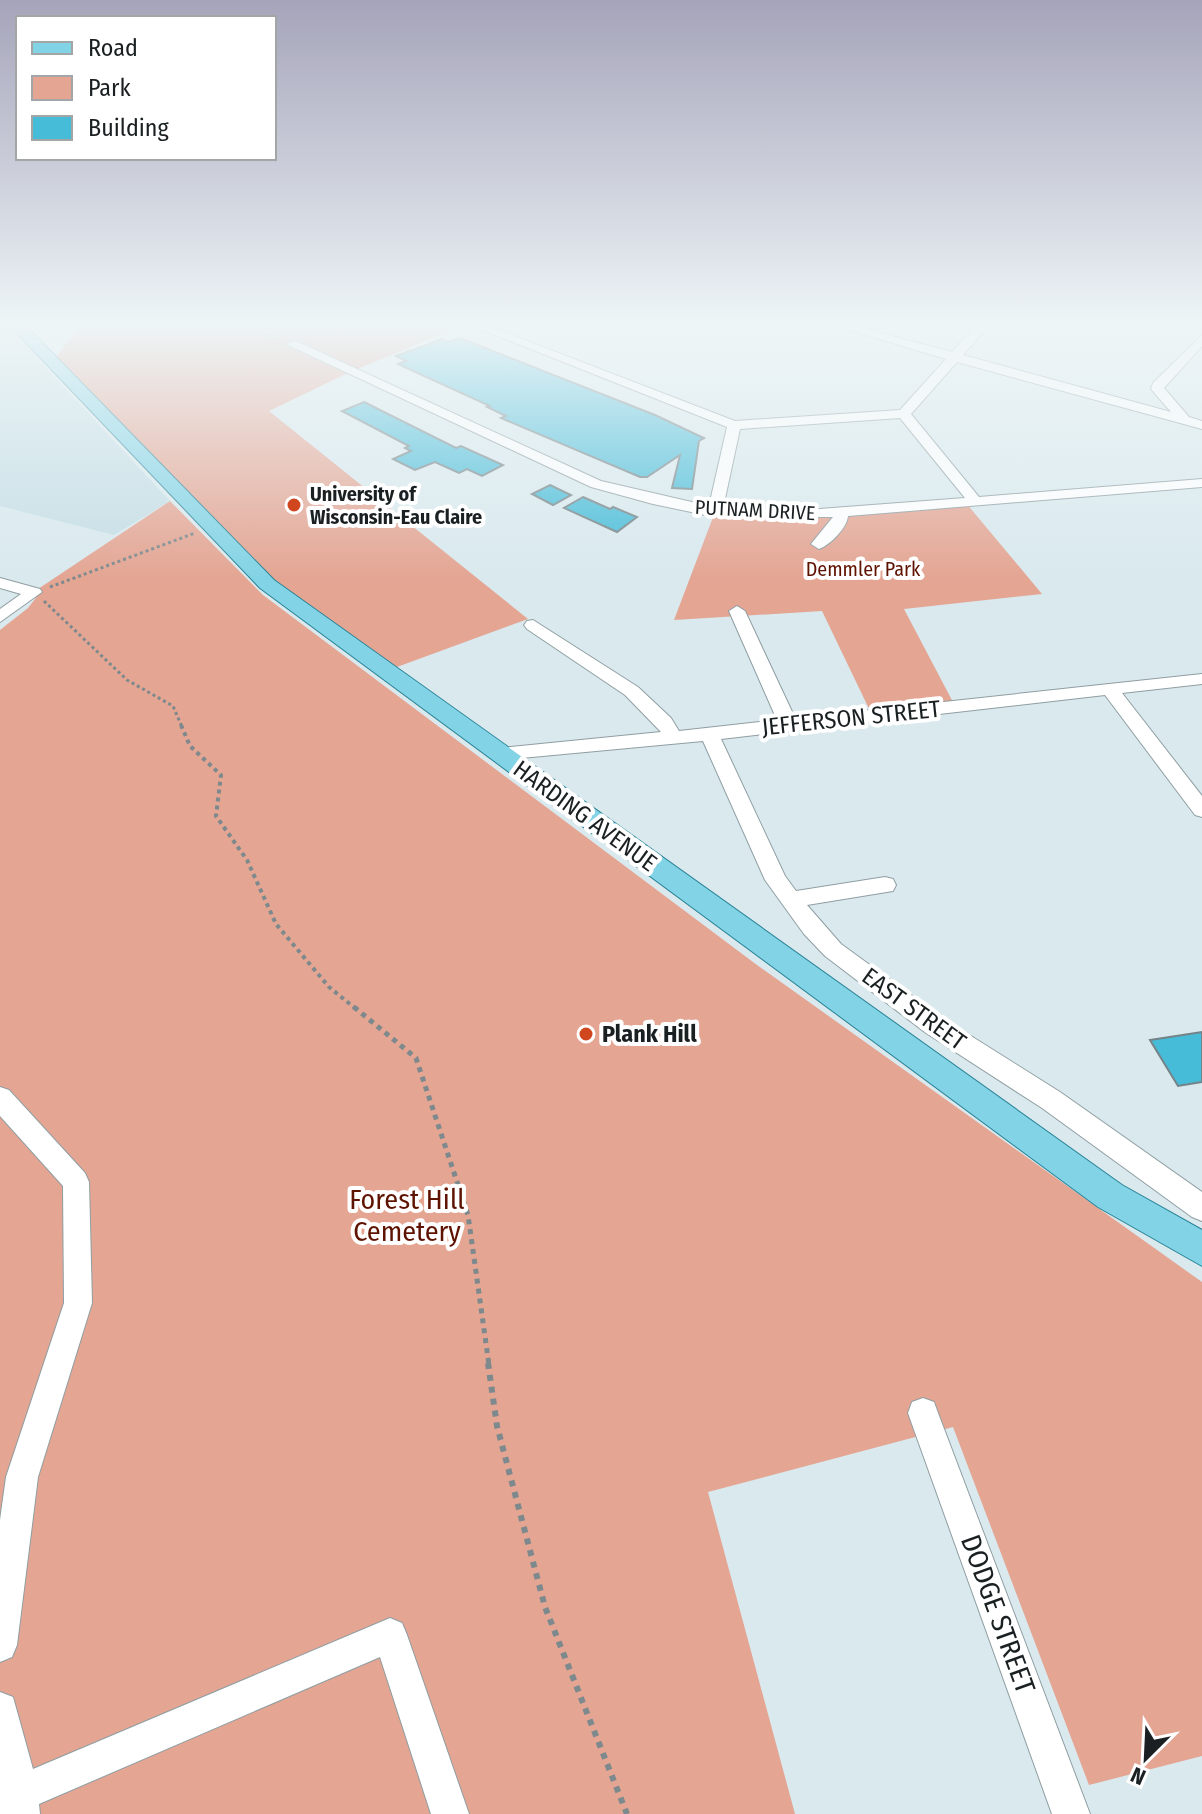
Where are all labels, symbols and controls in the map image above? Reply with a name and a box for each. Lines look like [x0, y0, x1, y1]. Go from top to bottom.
legend [16, 16, 276, 160]
text: Road [88, 34, 138, 62]
text: Park [88, 74, 131, 102]
text: Building [88, 114, 170, 142]
place label: University of Wisconsin-Eau Claire [310, 482, 482, 529]
street label: PUTNAM DRIVE [694, 495, 816, 525]
marker: University of Wisconsin-Eau Claire [285, 496, 303, 514]
park label: Demmler Park [806, 557, 921, 581]
street label: JEFFERSON STREET [760, 695, 942, 741]
street label: HARDING AVENUE [508, 755, 662, 877]
street label: EAST STREET [857, 962, 971, 1056]
place label: Plank Hill [602, 1020, 697, 1048]
marker: Plank Hill [577, 1025, 595, 1043]
park label: Forest Hill Cemetery [349, 1183, 465, 1248]
street label: DODGE STREET [954, 1530, 1042, 1698]
north arrow [1106, 1718, 1186, 1798]
text: N [1127, 1761, 1150, 1791]

